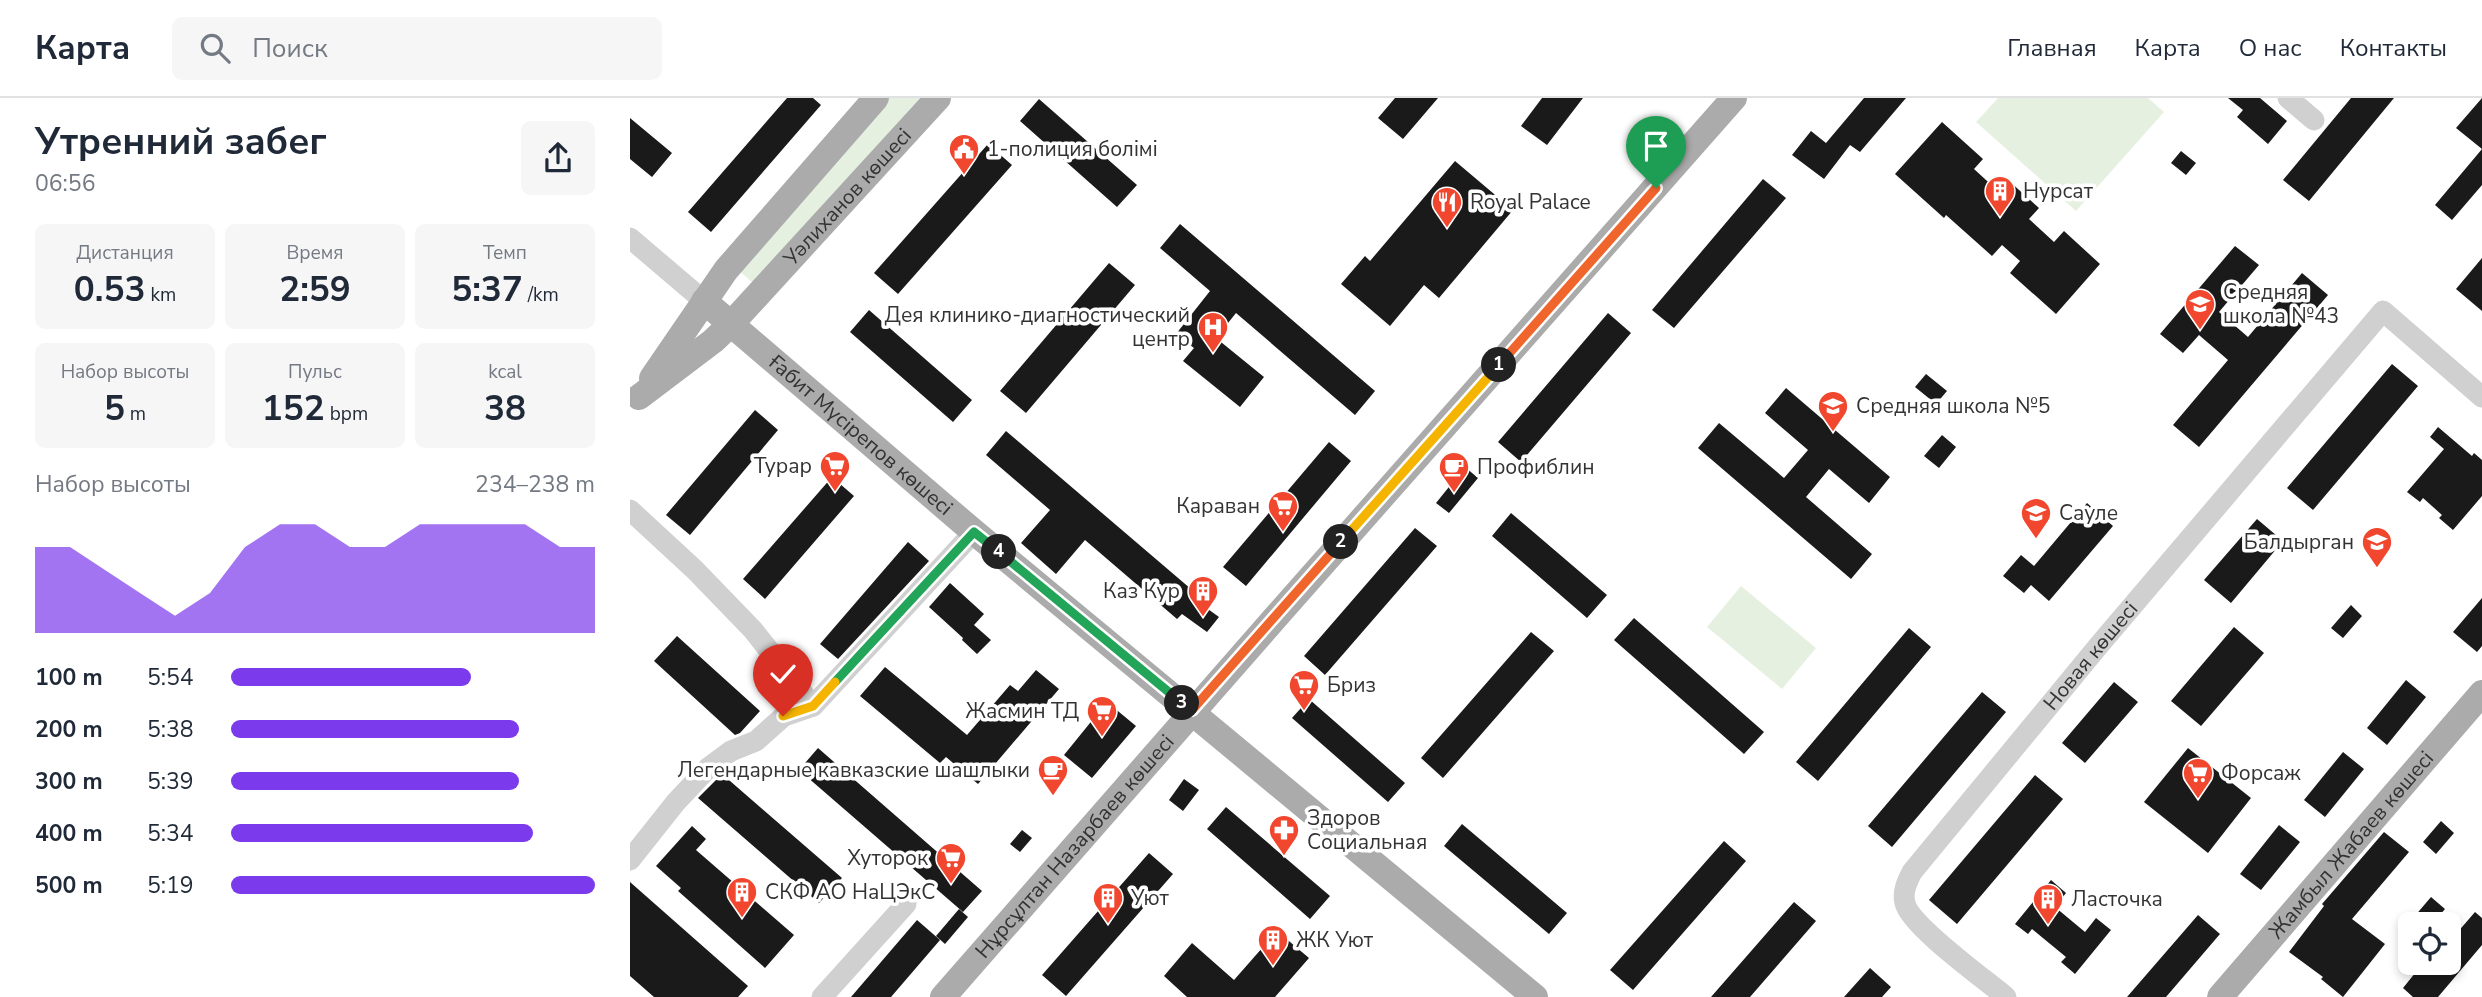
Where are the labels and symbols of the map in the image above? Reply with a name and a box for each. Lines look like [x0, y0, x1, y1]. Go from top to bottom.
pin [1626, 116, 1686, 188]
street label: Уәлиханов көшесі [777, 122, 918, 272]
public building icon: 1-полиция болiмi [947, 132, 981, 176]
place label: 1-полиция болiмi [987, 135, 1158, 163]
building icon: Нурсат [1983, 174, 2017, 218]
place label: Нурсат [2023, 177, 2094, 205]
restaurant icon: Royal Palace [1430, 185, 1464, 229]
place label: Royal Palace [1470, 188, 1591, 216]
place label: Средняя школа №43 [2223, 278, 2339, 330]
school or university icon: Средняя школа №43 [2183, 287, 2217, 331]
place label: Дея клинико-диагностический центр [885, 301, 1190, 353]
hospital icon: Дея клинико-диагностический центр [1196, 310, 1230, 354]
street label: Ғабит Мүсірепов көшесі [762, 348, 959, 522]
pin: 1 [1482, 348, 1516, 382]
school or university icon: Средняя школа №5 [1816, 389, 1850, 433]
place label: Средняя школа №5 [1856, 392, 2050, 420]
supermarket icon: Турар [818, 449, 852, 493]
cafe icon: Профиблин [1437, 450, 1471, 494]
place label: Турар [754, 452, 812, 480]
place label: Профиблин [1477, 453, 1595, 481]
supermarket icon: Караван [1266, 489, 1300, 533]
place label: Караван [1176, 492, 1260, 520]
school or university icon: Сауле [2019, 496, 2053, 540]
place label: Сауле [2059, 499, 2118, 527]
pin: 2 [1324, 524, 1358, 560]
school or university icon: Балдырган [2360, 525, 2394, 569]
place label: Балдырган [2244, 528, 2354, 556]
pin: 4 [982, 534, 1016, 570]
building icon: Каз Кур [1186, 574, 1220, 618]
place label: Каз Кур [1103, 577, 1180, 605]
street label: Новая көшесі [2037, 596, 2144, 716]
pin [753, 644, 813, 716]
supermarket icon: Бриз [1287, 668, 1321, 712]
place label: Бриз [1327, 671, 1376, 699]
pin: 3 [1164, 686, 1200, 720]
supermarket icon: Жасмин ТД [1085, 694, 1119, 738]
place label: Жасмин ТД [966, 697, 1079, 725]
street label: Нұрсұлтан Назарбаев көшесі [969, 728, 1180, 964]
street label: Жамбыл Жабаев көшесі [2262, 745, 2440, 945]
cafe icon: Легендарные кавказские шашлыки [1036, 753, 1070, 797]
place label: Легендарные кавказские шашлыки [677, 756, 1030, 784]
supermarket icon: Форсаж [2181, 756, 2215, 800]
place label: Форсаж [2221, 759, 2301, 787]
place label: Здоров Социальная [1307, 804, 1427, 856]
pharmacy icon: Здоров Социальная [1267, 813, 1301, 857]
supermarket icon: Хуторок [934, 841, 968, 885]
place label: Хуторок [847, 844, 929, 872]
building icon: СКФ АО НаЦЭкС [725, 875, 759, 919]
place label: СКФ АО НаЦЭкС [765, 878, 935, 906]
building icon: Уют [1091, 881, 1125, 925]
building icon: Ласточка [2031, 882, 2065, 926]
place label: Уют [1130, 884, 1170, 912]
place label: Ласточка [2071, 885, 2163, 913]
building icon: ЖК Уют [1256, 923, 1290, 967]
place label: ЖК Уют [1296, 926, 1374, 954]

